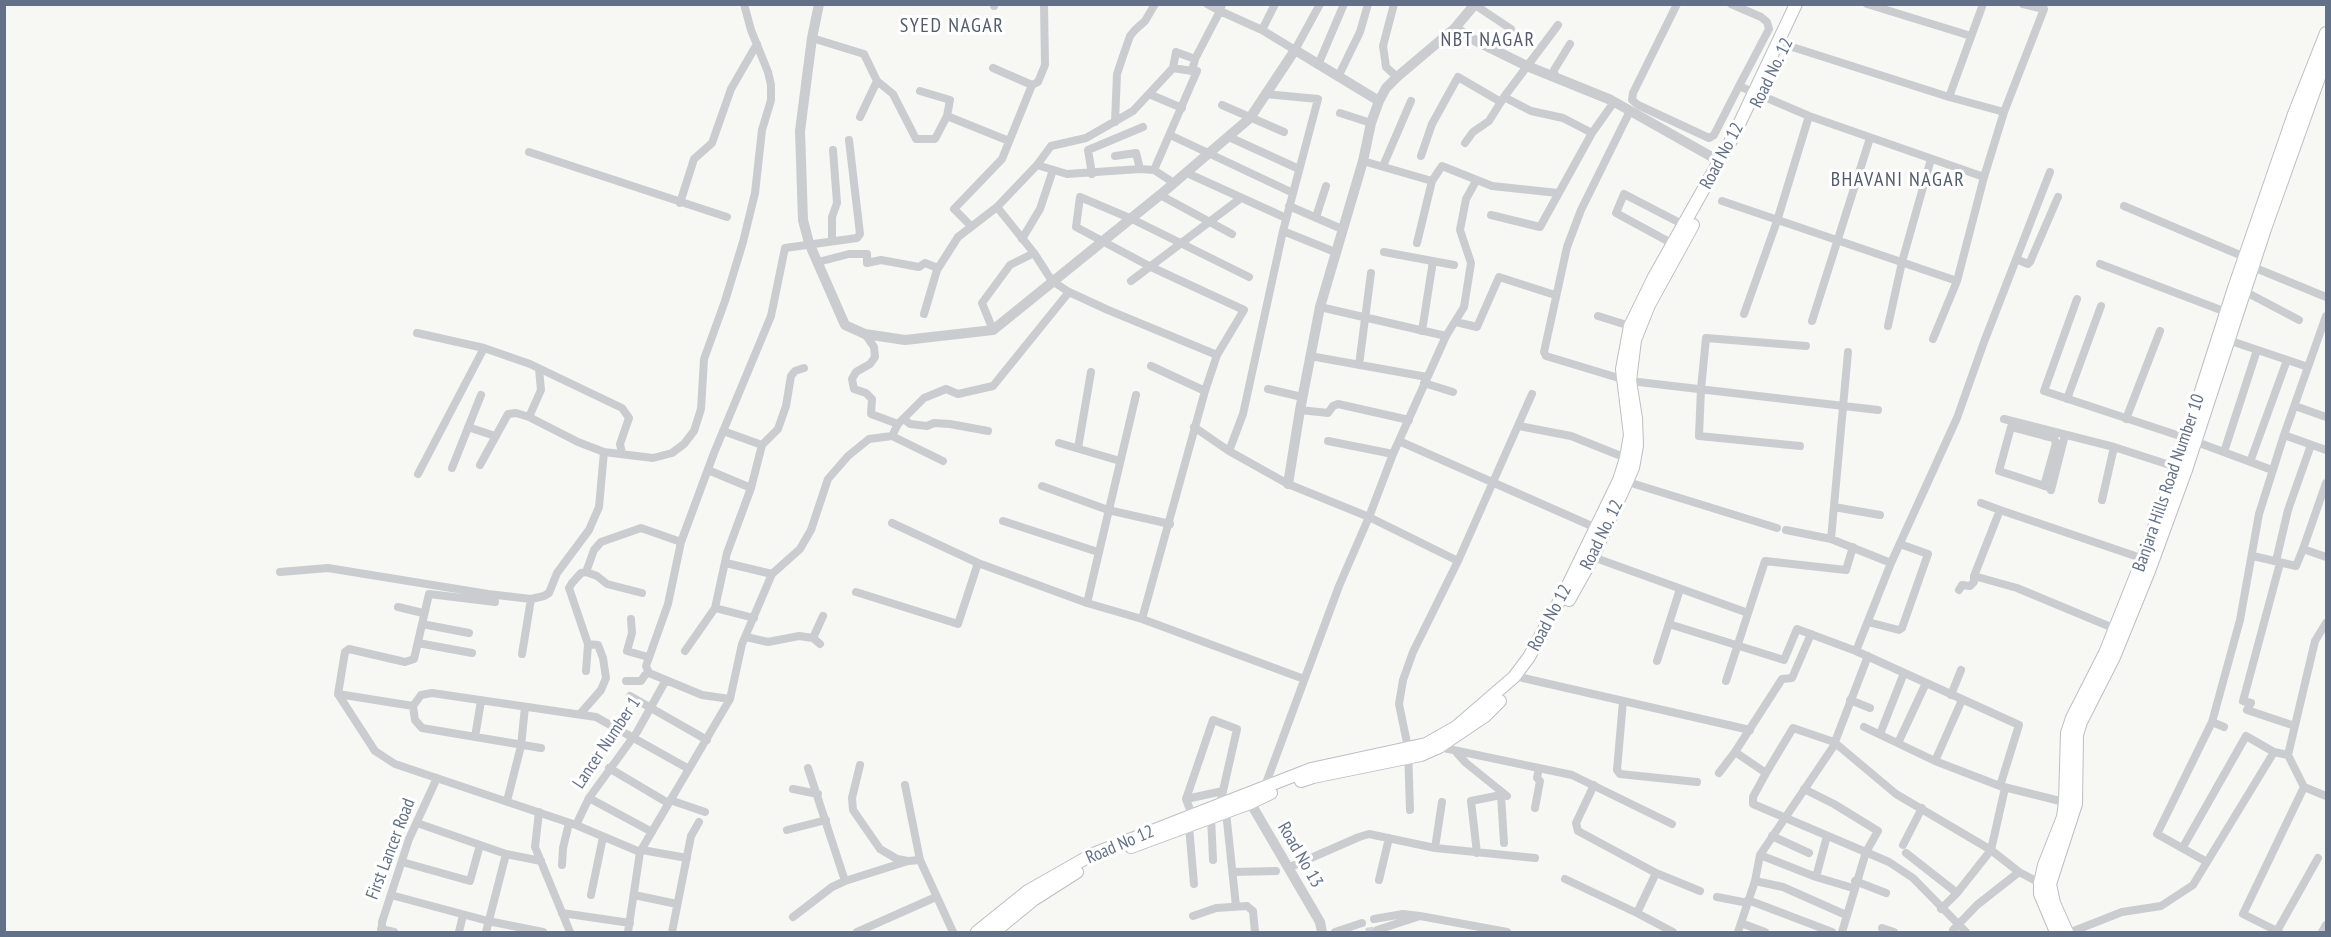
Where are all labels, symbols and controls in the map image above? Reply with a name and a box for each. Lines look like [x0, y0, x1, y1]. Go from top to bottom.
district label: SYED NAGAR [900, 14, 1004, 38]
district label: NBT NAGAR [1440, 28, 1536, 52]
street label: Road No. 12 [1746, 34, 1798, 112]
street label: Road No 12 [1696, 119, 1748, 193]
district label: BHAVANI NAGAR [1831, 168, 1965, 192]
street label: Banjara Hills Road Number 10 [2128, 391, 2210, 575]
street label: Road No. 12 [1576, 496, 1628, 574]
street label: Road No 12 [1524, 581, 1576, 655]
street label: Lancer Number 1 [568, 693, 646, 793]
street label: First Lancer Road [362, 795, 420, 903]
street label: Road No 13 [1273, 818, 1327, 892]
street label: Road No 12 [1083, 821, 1157, 869]

